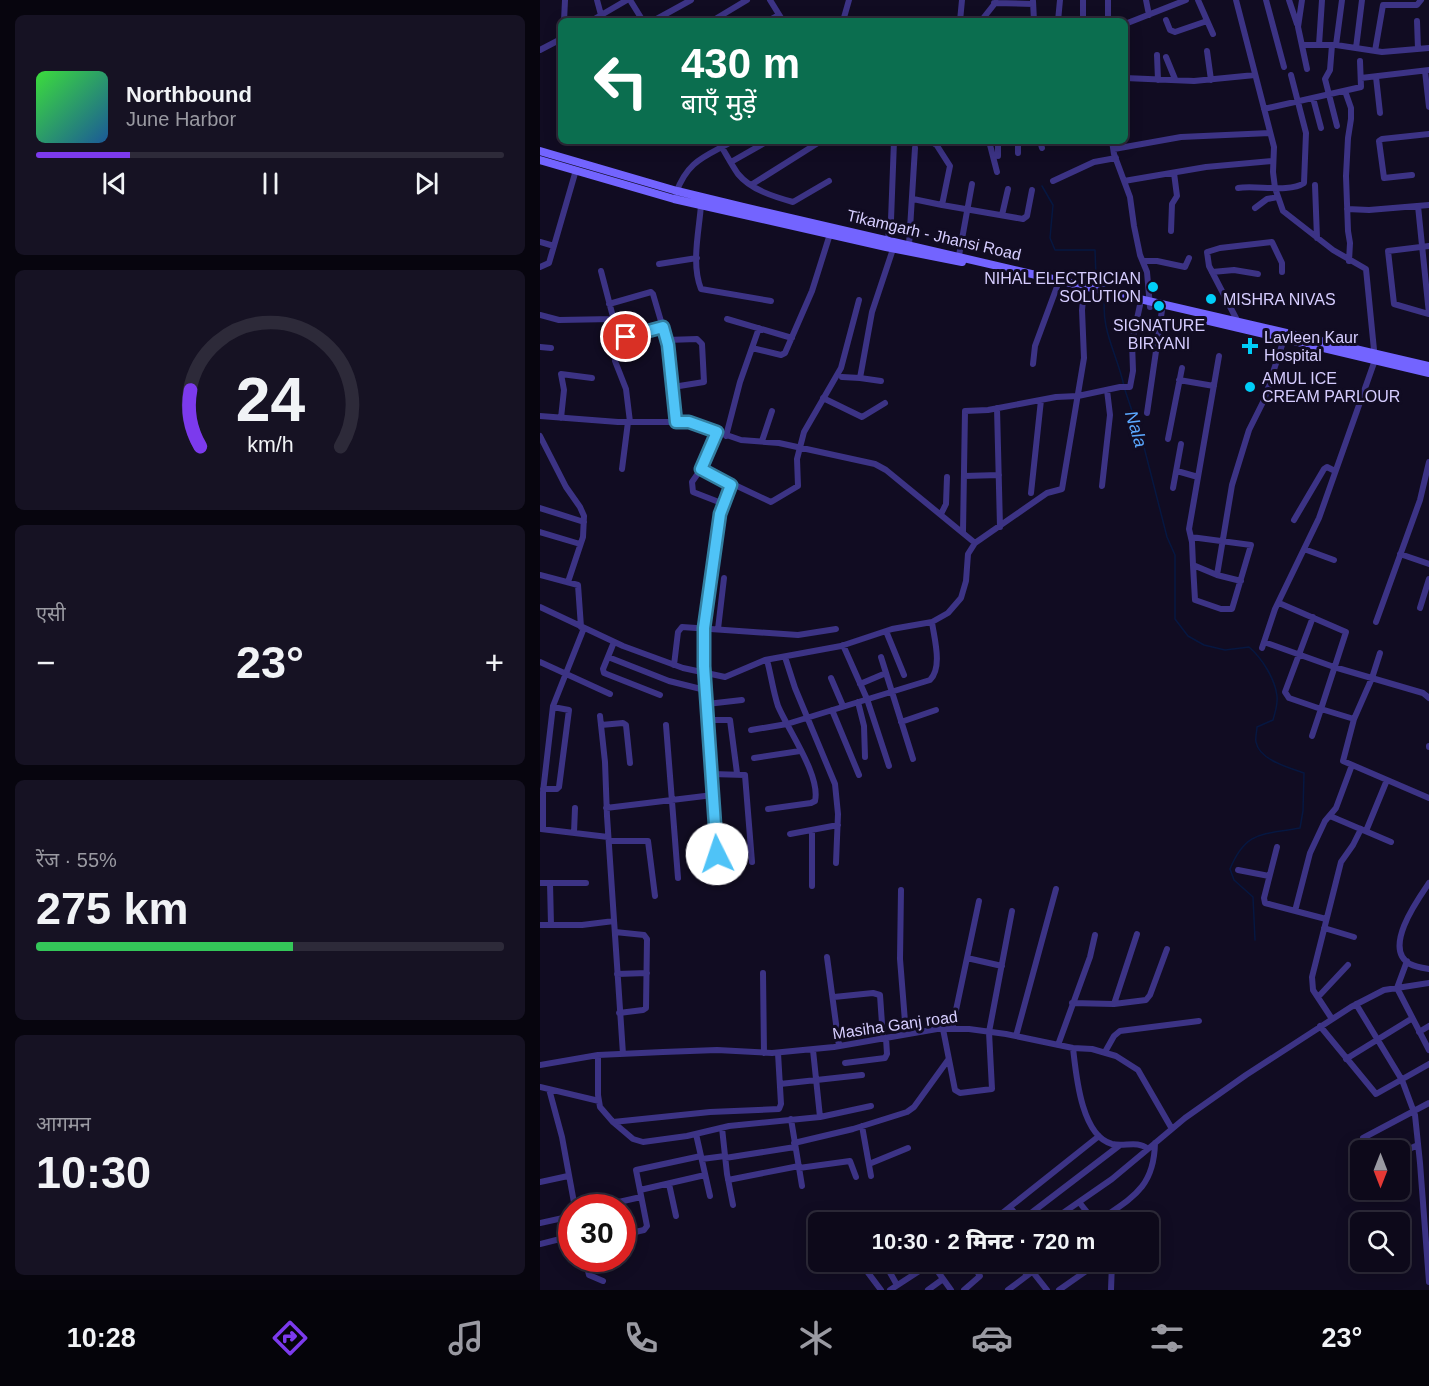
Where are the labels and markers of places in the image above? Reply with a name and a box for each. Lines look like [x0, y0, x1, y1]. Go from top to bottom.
place label: NIHAL ELECTRICIAN SOLUTION [984, 270, 1141, 305]
marker: NIHAL ELECTRICIAN SOLUTION [1146, 280, 1160, 294]
place label: MISHRA NIVAS [1223, 291, 1336, 308]
marker: MISHRA NIVAS [1204, 292, 1218, 306]
marker: SIGNATURE BIRYANI [1152, 299, 1166, 313]
pin [600, 311, 651, 362]
place label: SIGNATURE BIRYANI [1113, 317, 1205, 352]
place label: Lavleen Kaur Hospital [1264, 329, 1359, 364]
marker: Lavleen Kaur Hospital [1241, 337, 1259, 355]
place label: AMUL ICE CREAM PARLOUR [1262, 370, 1400, 405]
marker: AMUL ICE CREAM PARLOUR [1243, 380, 1257, 394]

